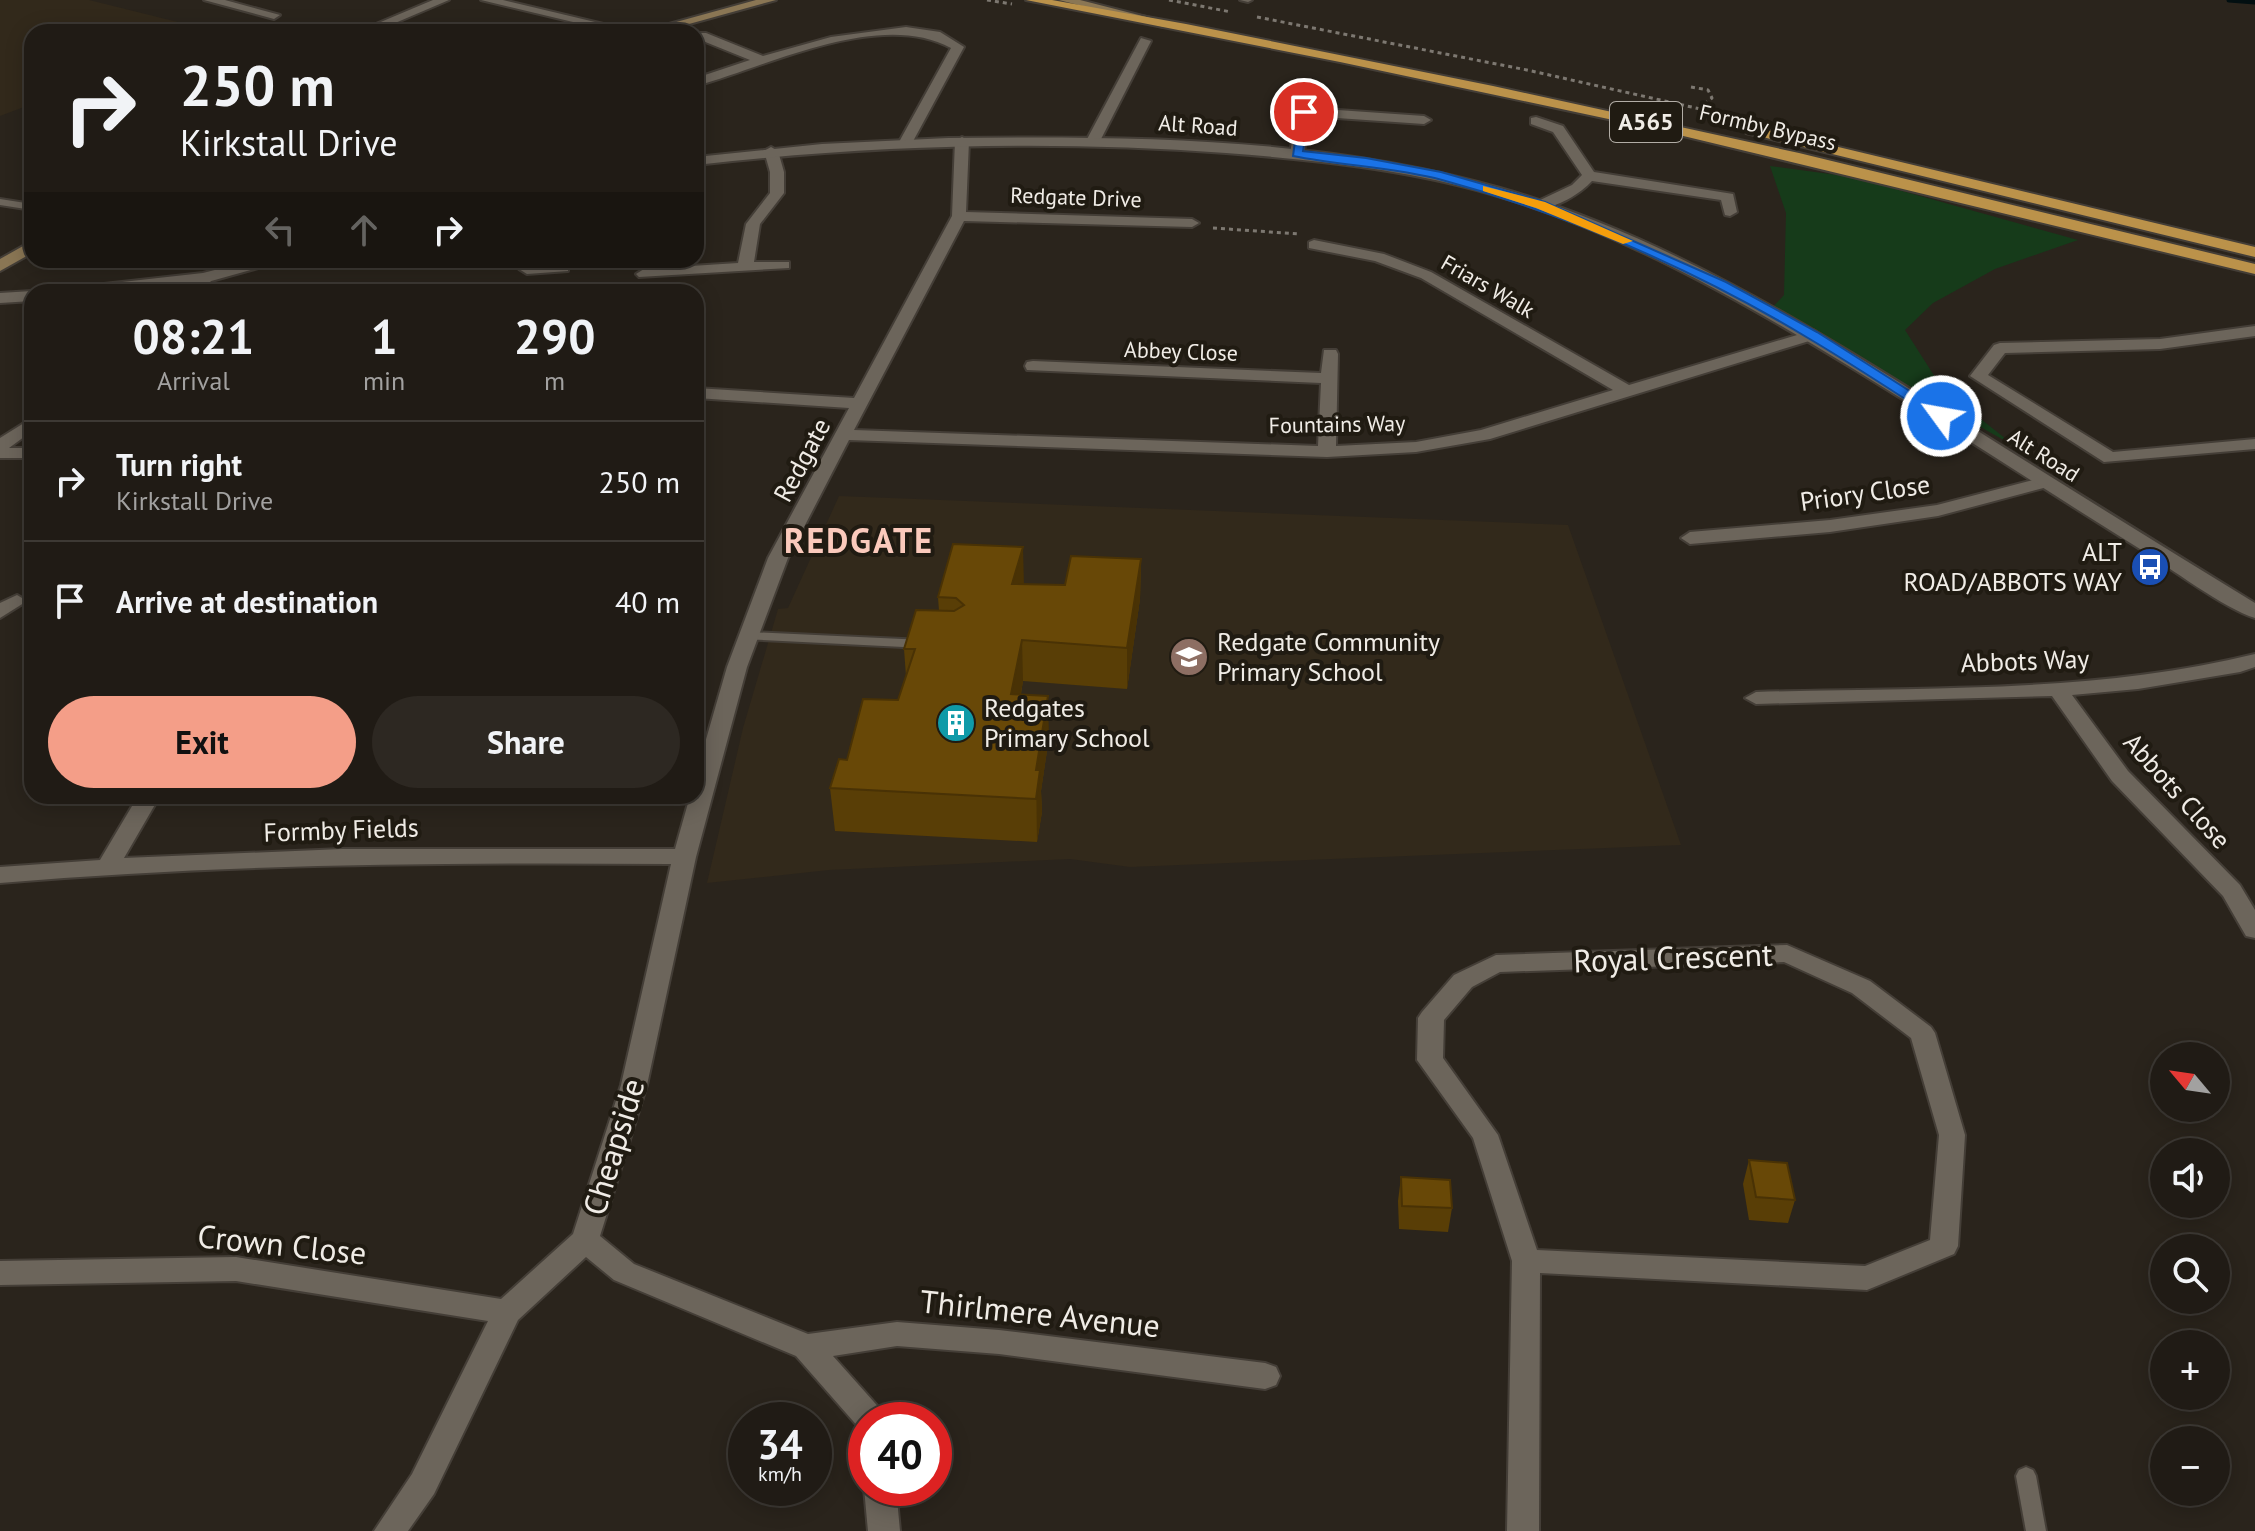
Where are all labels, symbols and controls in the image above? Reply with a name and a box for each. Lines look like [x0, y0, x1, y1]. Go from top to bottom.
text: 250 m [180, 49, 335, 121]
icon: right [48, 56, 152, 160]
pin [1270, 78, 1338, 146]
icon: arrive [1282, 90, 1326, 134]
street label: Formby Bypass [1697, 98, 1839, 156]
road number: A565 [1610, 102, 1682, 142]
street label: Alt Road [1158, 108, 1238, 142]
text: Kirkstall Drive [180, 119, 398, 166]
street label: Redgate Drive [1010, 181, 1142, 213]
icon: left [258, 208, 302, 252]
icon: ahead [342, 208, 386, 252]
icon: right [426, 208, 470, 252]
street label: Friars Walk [1436, 248, 1540, 324]
text: 08:21 [133, 305, 254, 367]
text: 1 [370, 305, 398, 367]
text: 290 [514, 305, 595, 367]
street label: Abbey Close [1124, 335, 1238, 367]
text: Arrival [157, 364, 230, 397]
text: min [363, 364, 405, 397]
text: m [544, 364, 565, 397]
position arrow [1899, 374, 1983, 458]
street label: Fountains Way [1268, 409, 1406, 439]
street label: Redgate [766, 412, 837, 507]
street label: Alt Road [2003, 422, 2085, 488]
text: Turn right [116, 445, 242, 484]
icon: right [48, 459, 92, 503]
text: 250 m [599, 462, 680, 501]
street label: Priory Close [1798, 467, 1932, 518]
text: Kirkstall Drive [116, 484, 273, 517]
district label: REDGATE [784, 518, 934, 562]
place label: ALT ROAD/ABBOTS WAY [1904, 535, 2122, 598]
bus stop icon: ALT ROAD/ABBOTS WAY [2129, 546, 2171, 588]
icon: arrive [48, 579, 92, 623]
text: Arrive at destination [116, 582, 378, 621]
text: 40 m [615, 582, 680, 621]
place label: Redgate Community Primary School [1217, 625, 1440, 688]
school or university icon: Redgate Community Primary School [1168, 636, 1210, 678]
street label: Abbots Way [1960, 642, 2090, 679]
place label: Redgates Primary School [984, 691, 1150, 754]
button: Exit [48, 696, 356, 788]
button: Share [372, 696, 680, 788]
building icon: Redgates Primary School [935, 702, 977, 744]
street label: Abbots Close [2117, 726, 2238, 855]
street label: Formby Fields [263, 810, 419, 849]
street label: Royal Crescent [1572, 933, 1774, 981]
north arrow [2150, 1042, 2230, 1122]
map controls [2150, 1042, 2230, 1506]
street label: Cheapside [572, 1073, 654, 1220]
button: sound [2150, 1138, 2230, 1218]
street label: Crown Close [196, 1214, 369, 1274]
button: search [2150, 1234, 2230, 1314]
street label: Thirlmere Avenue [918, 1280, 1162, 1346]
button: + [2150, 1330, 2230, 1410]
speed limit sign: 40 [848, 1402, 952, 1506]
text: 34 [757, 1418, 803, 1470]
button: − [2150, 1426, 2230, 1506]
text: km/h [758, 1461, 802, 1487]

